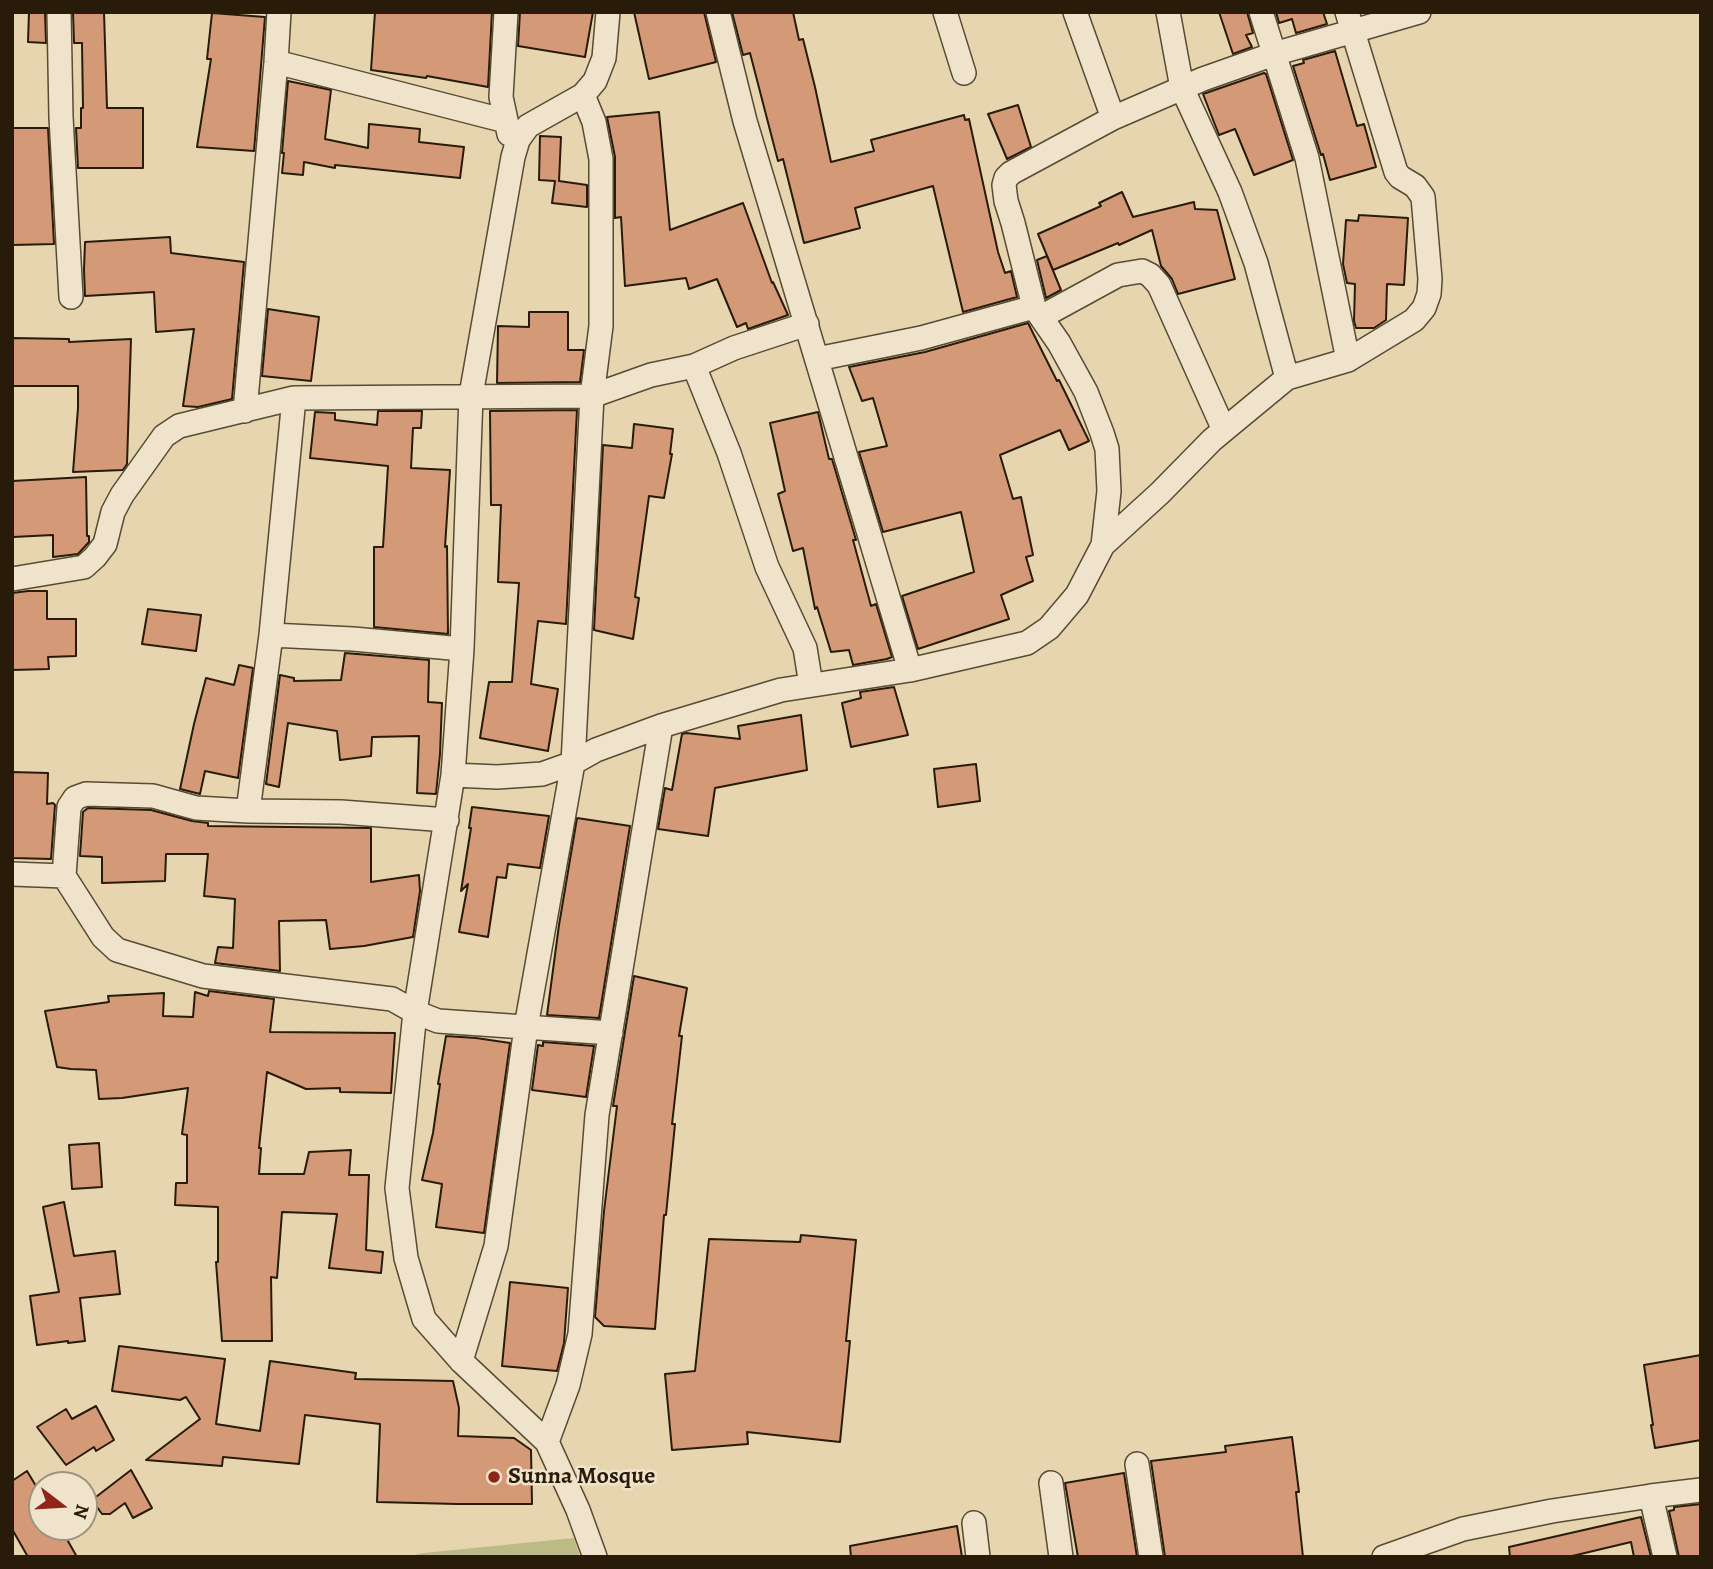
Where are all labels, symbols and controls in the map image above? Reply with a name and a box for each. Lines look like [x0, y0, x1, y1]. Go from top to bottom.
place label: Sunna Mosque [508, 1463, 655, 1491]
marker: Sunna Mosque [486, 1469, 502, 1485]
north arrow [28, 1471, 98, 1541]
text: N [67, 1501, 96, 1522]

